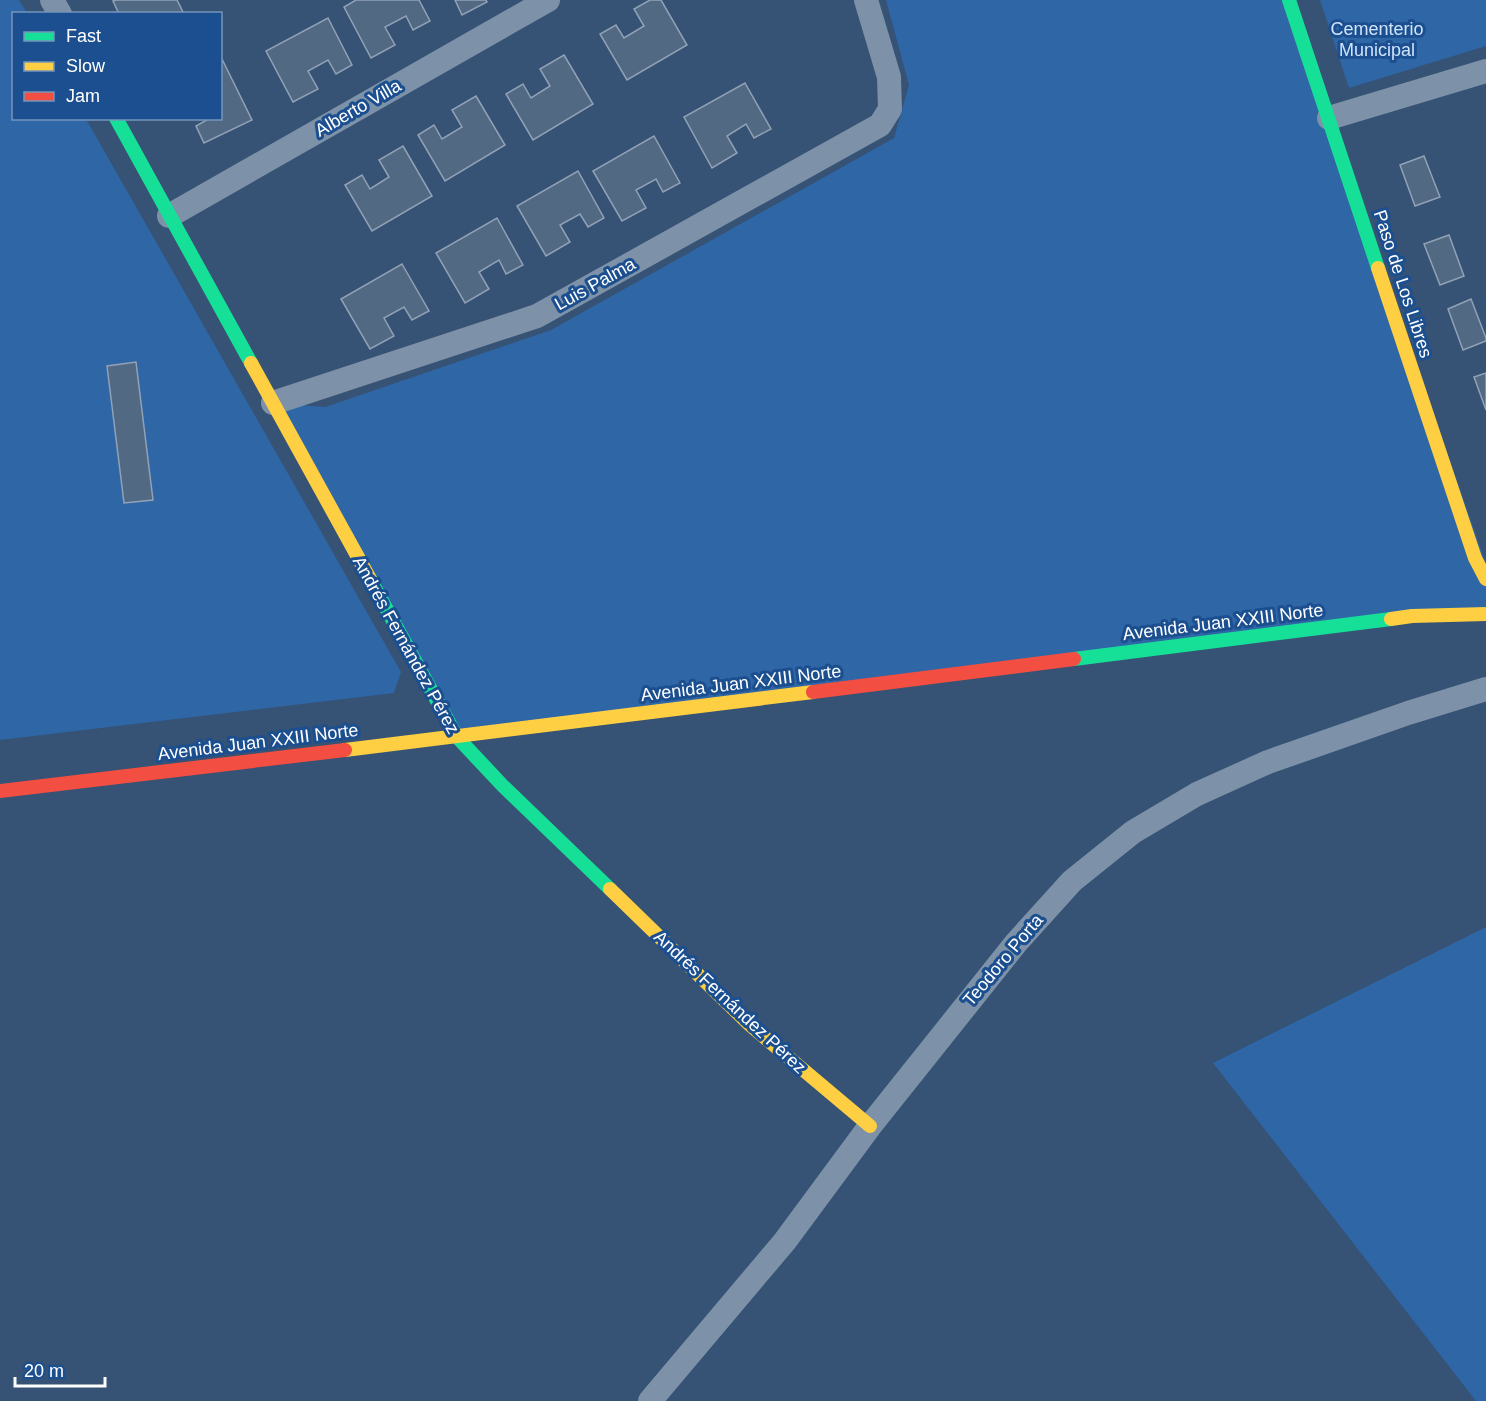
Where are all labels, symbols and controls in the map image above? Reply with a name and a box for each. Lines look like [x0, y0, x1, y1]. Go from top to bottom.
legend [12, 12, 222, 120]
park label: Cementerio Municipal [1330, 19, 1424, 60]
text: Fast [66, 26, 101, 46]
text: Slow [66, 56, 106, 76]
street label: Alberto Villa [312, 75, 405, 141]
text: Jam [66, 86, 100, 106]
street label: Paso de Los Libres [1370, 208, 1436, 360]
street label: Luis Palma [551, 253, 640, 314]
street label: Andrés Fernández Pérez [349, 553, 463, 737]
street label: Avenida Juan XXIII Norte [1122, 600, 1324, 644]
street label: Avenida Juan XXIII Norte [640, 661, 842, 705]
street label: Avenida Juan XXIII Norte [157, 720, 359, 764]
street label: Teodoro Porta [959, 910, 1048, 1010]
street label: Andrés Fernández Pérez [650, 926, 810, 1078]
scale bar [15, 1350, 105, 1388]
text: 20 m [24, 1361, 64, 1381]

